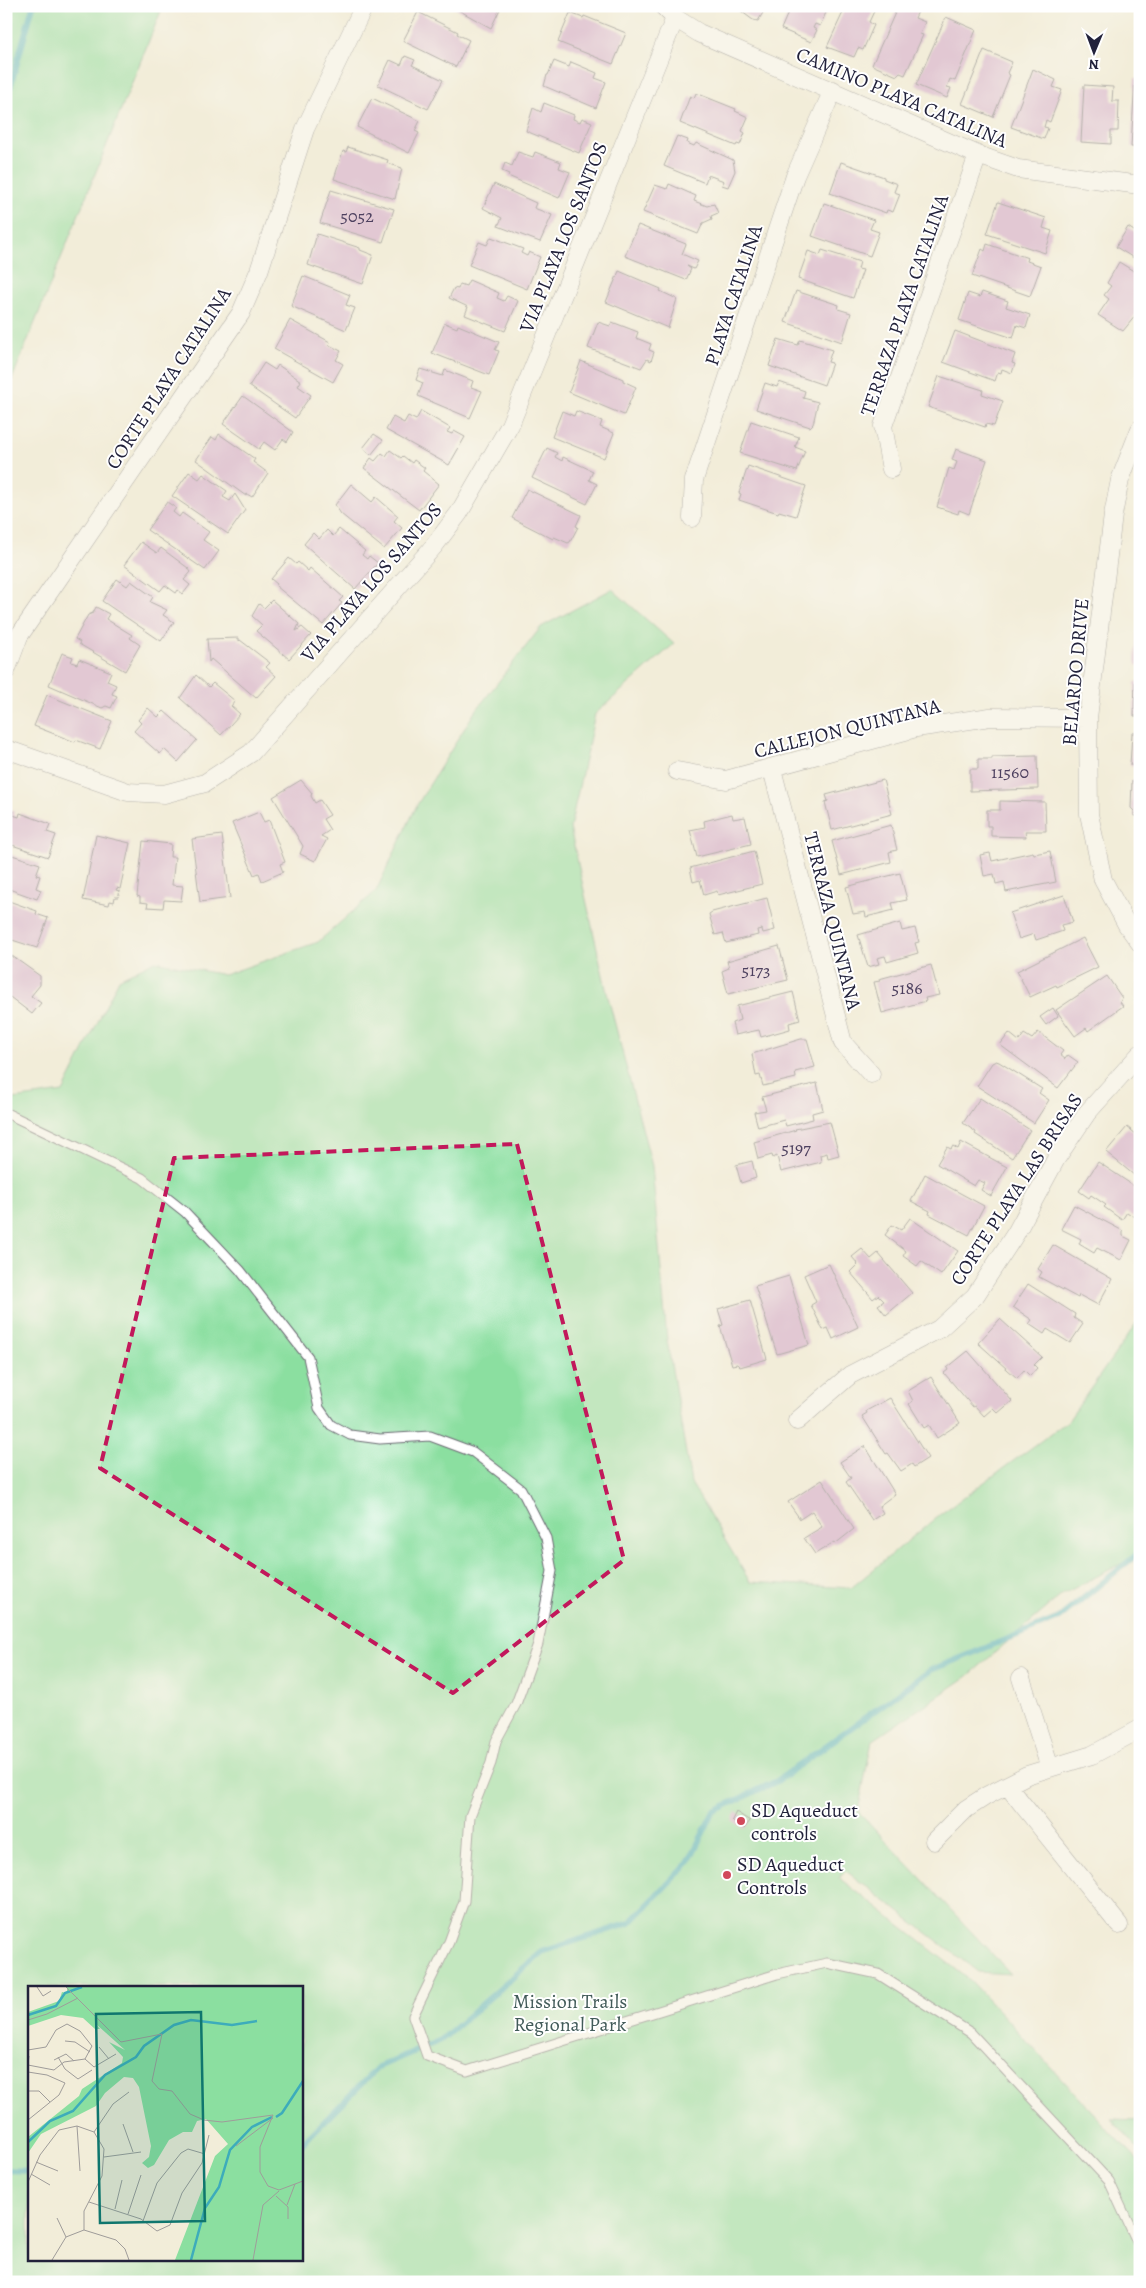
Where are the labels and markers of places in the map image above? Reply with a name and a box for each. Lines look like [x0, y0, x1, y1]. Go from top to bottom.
place label: SD Aqueduct controls [751, 1797, 858, 1847]
marker: SD Aqueduct controls [735, 1815, 747, 1827]
place label: SD Aqueduct Controls [737, 1851, 844, 1901]
marker: SD Aqueduct Controls [721, 1869, 733, 1881]

